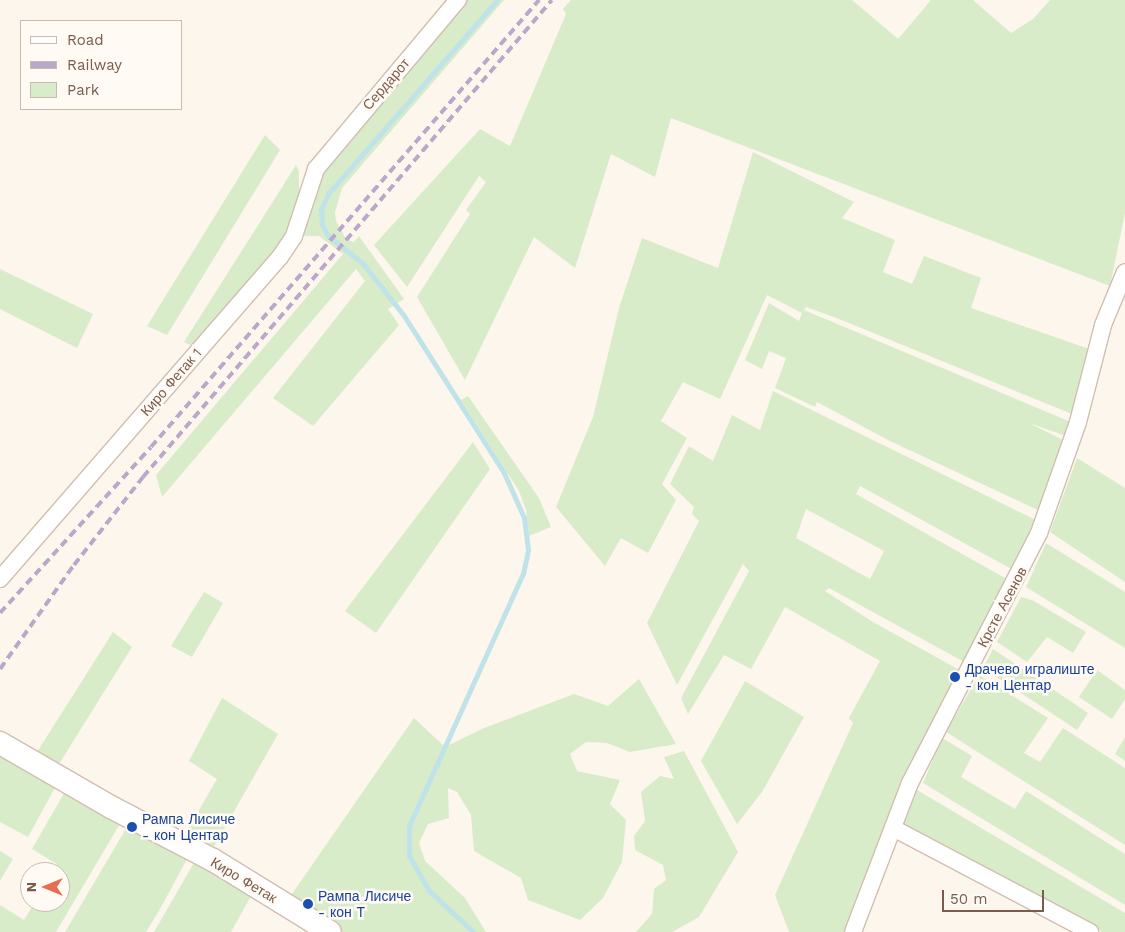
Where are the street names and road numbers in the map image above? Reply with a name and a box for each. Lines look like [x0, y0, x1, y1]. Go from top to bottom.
street label: Сердарот [359, 55, 413, 113]
street label: Киро Фетак 1 [137, 345, 205, 419]
street label: Крсте Асенов [974, 564, 1030, 650]
street label: Киро Фетак [208, 854, 280, 906]

